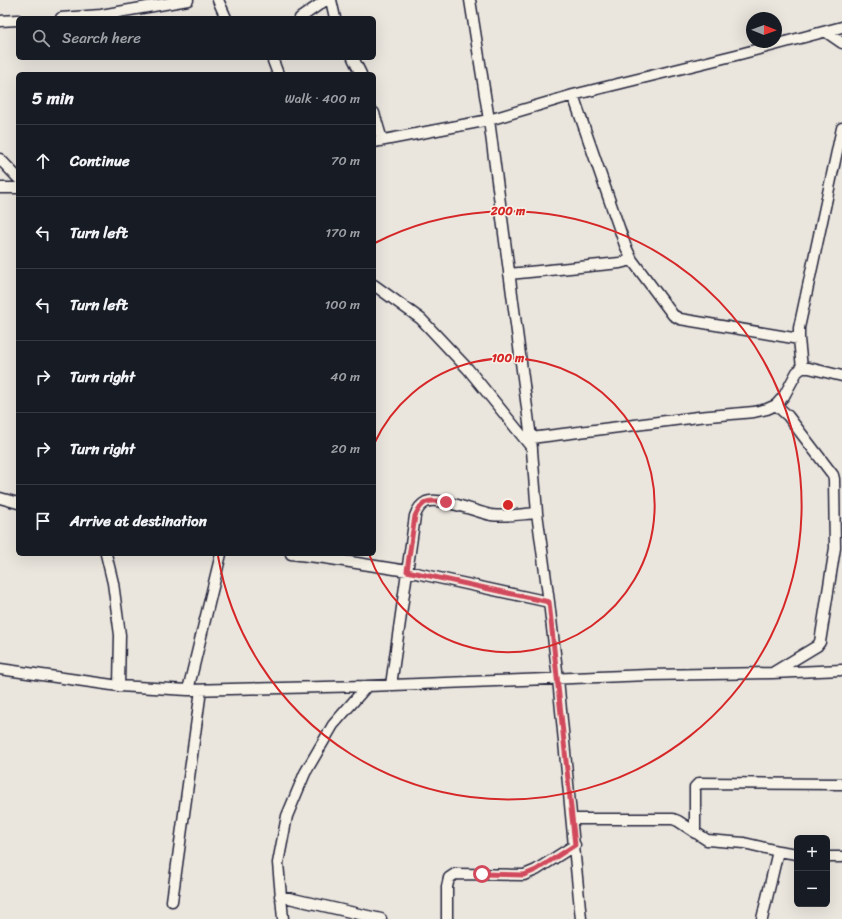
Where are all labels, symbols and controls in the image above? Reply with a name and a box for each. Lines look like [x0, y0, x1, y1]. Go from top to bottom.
north arrow [746, 12, 782, 48]
search box [16, 16, 376, 60]
text: Search here [62, 25, 141, 51]
icon: search [30, 27, 52, 49]
text: 5 min [32, 83, 74, 113]
text: Walk · 400 m [285, 87, 360, 110]
text: Continue [70, 148, 130, 174]
text: 70 m [331, 149, 360, 172]
icon: ahead [32, 150, 54, 172]
text: 200 m [490, 200, 526, 222]
text: Turn left [70, 220, 128, 246]
text: 170 m [325, 221, 360, 244]
icon: left [32, 222, 54, 244]
text: Turn left [70, 292, 128, 318]
text: 100 m [325, 293, 360, 316]
icon: left [32, 294, 54, 316]
text: 100 m [492, 347, 525, 369]
text: Turn right [70, 364, 135, 390]
text: 40 m [330, 365, 360, 388]
icon: right [32, 366, 54, 388]
text: Turn right [70, 436, 135, 462]
text: 20 m [331, 437, 360, 460]
icon: right [32, 438, 54, 460]
route end [437, 493, 455, 511]
centre of rings [501, 498, 515, 512]
text: Arrive at destination [70, 508, 207, 534]
icon: arrive [32, 510, 54, 532]
map controls [794, 835, 830, 907]
button: + [794, 835, 830, 871]
route start [473, 865, 491, 883]
button: − [794, 871, 830, 907]

